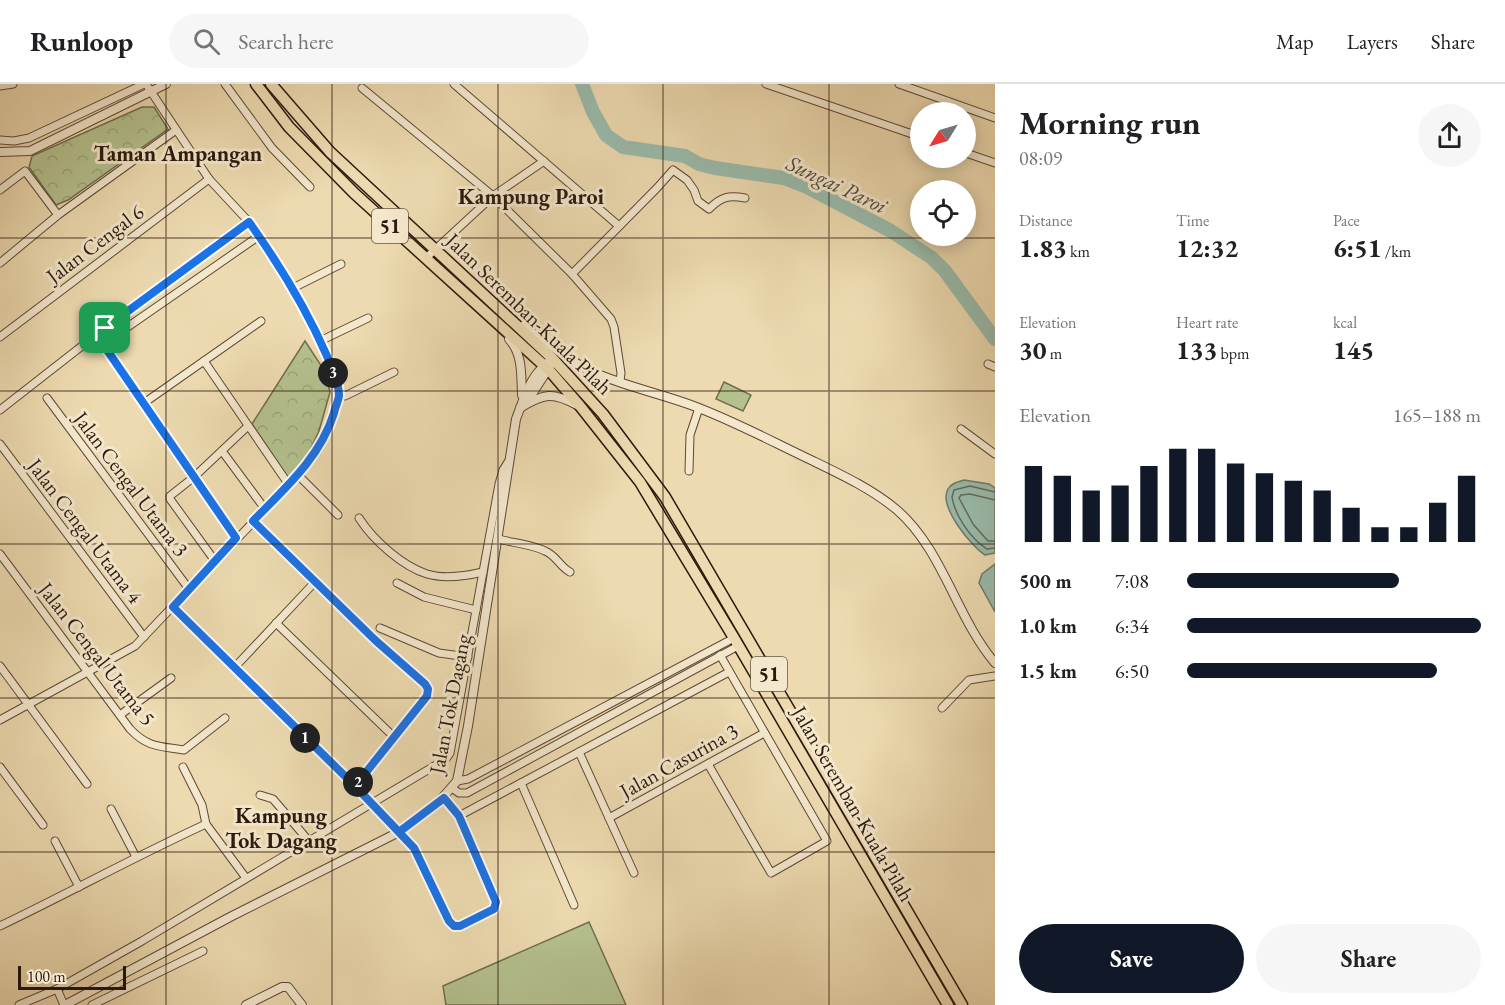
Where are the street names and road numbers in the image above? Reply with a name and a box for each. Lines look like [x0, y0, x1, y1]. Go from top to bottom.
street label: Jalan Cengal 6 [39, 198, 149, 290]
road number: 51 [372, 209, 408, 243]
street label: Jalan Seremban-Kuala Pilah [439, 226, 619, 400]
street label: Jalan Cengal Utama 3 [67, 404, 195, 562]
street label: Jalan Cengal Utama 4 [21, 451, 149, 609]
street label: Jalan Cengal Utama 5 [32, 575, 162, 731]
street label: Jalan Tok Dagang [422, 631, 476, 778]
road number: 51 [751, 657, 787, 691]
street label: Jalan Seremban-Kuala Pilah [785, 699, 921, 907]
street label: Jalan Casurina 3 [613, 717, 743, 805]

